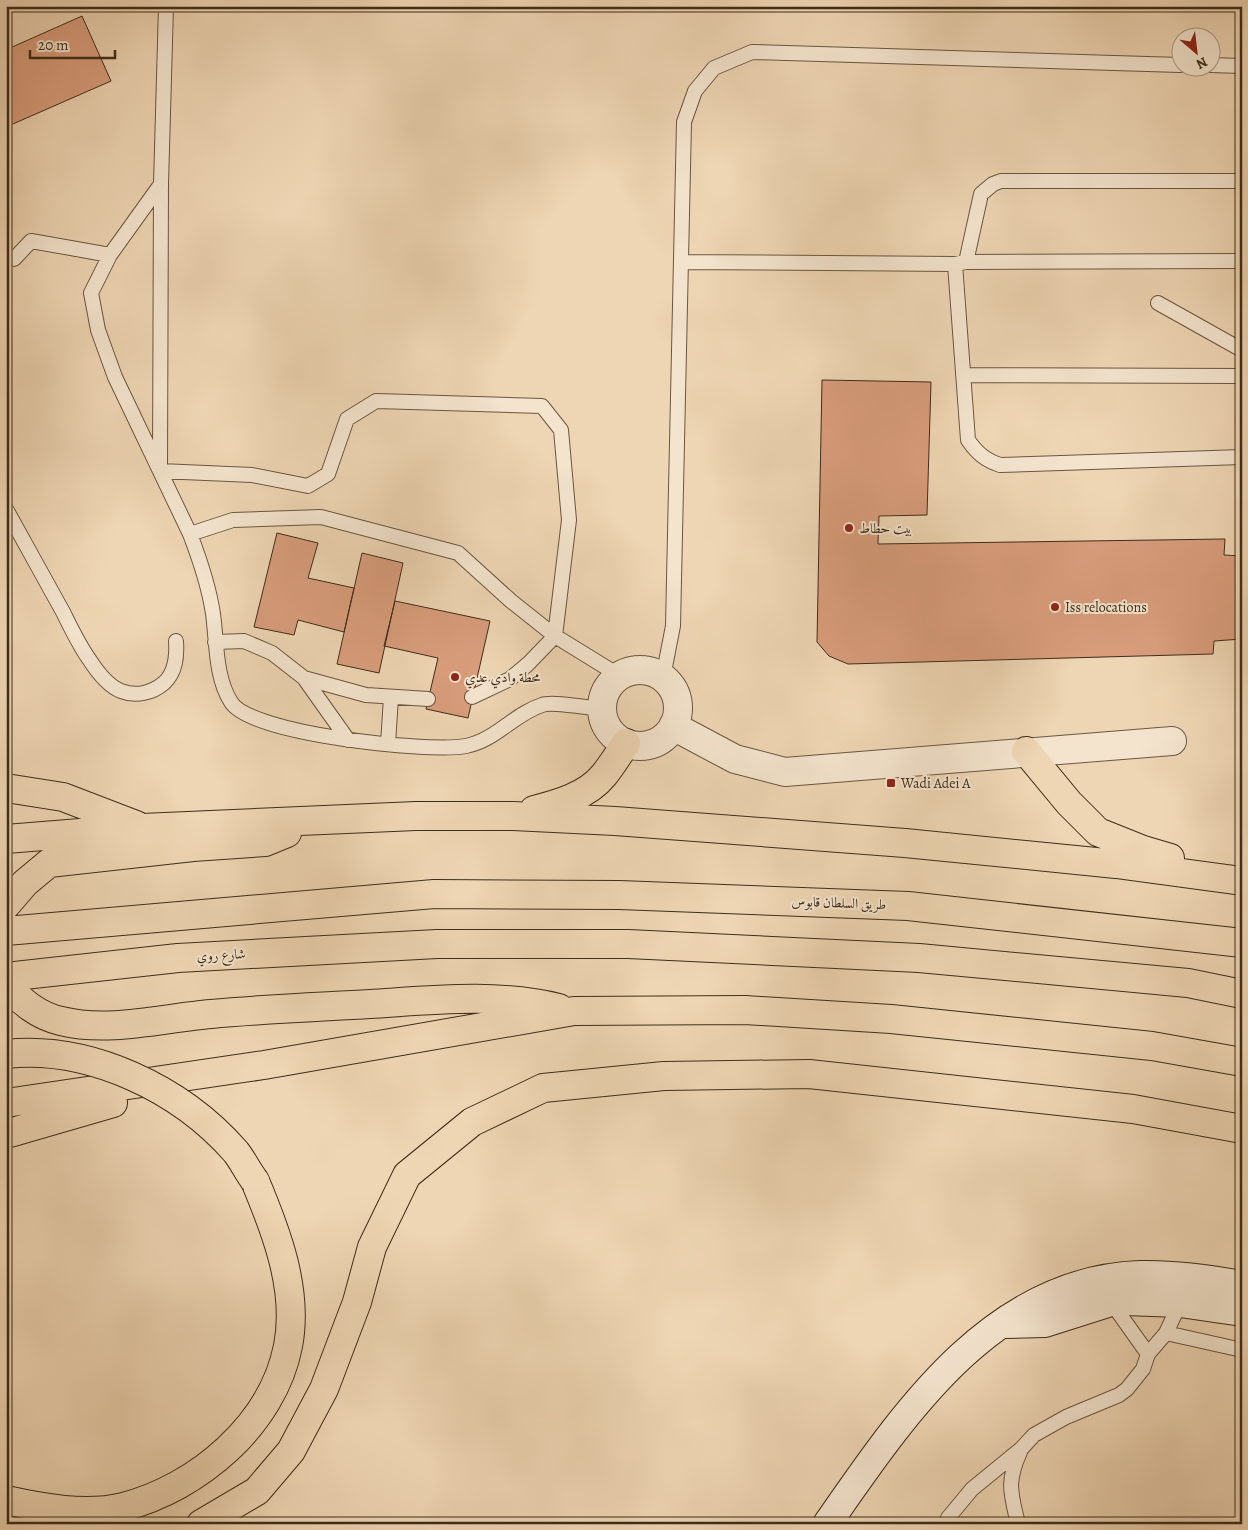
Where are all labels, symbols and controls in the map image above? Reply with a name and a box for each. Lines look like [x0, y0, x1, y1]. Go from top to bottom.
scale bar [30, 28, 115, 60]
north arrow [1170, 28, 1220, 78]
text: 20 m [38, 35, 69, 55]
text: N [1193, 52, 1211, 74]
place label: بيت حطاط [859, 519, 912, 538]
marker: بيت حطاط [843, 522, 855, 534]
place label: Iss relocations [1065, 598, 1147, 617]
marker: Iss relocations [1049, 601, 1061, 613]
place label: محطة وادي عدي [465, 668, 541, 689]
marker: محطة وادي عدي [449, 671, 461, 683]
place label: Wadi Adei A [900, 774, 971, 793]
marker: Wadi Adei A [885, 777, 897, 789]
street label: طريق السلطان قابوس [791, 892, 887, 914]
street label: شارع روي [196, 944, 246, 968]

